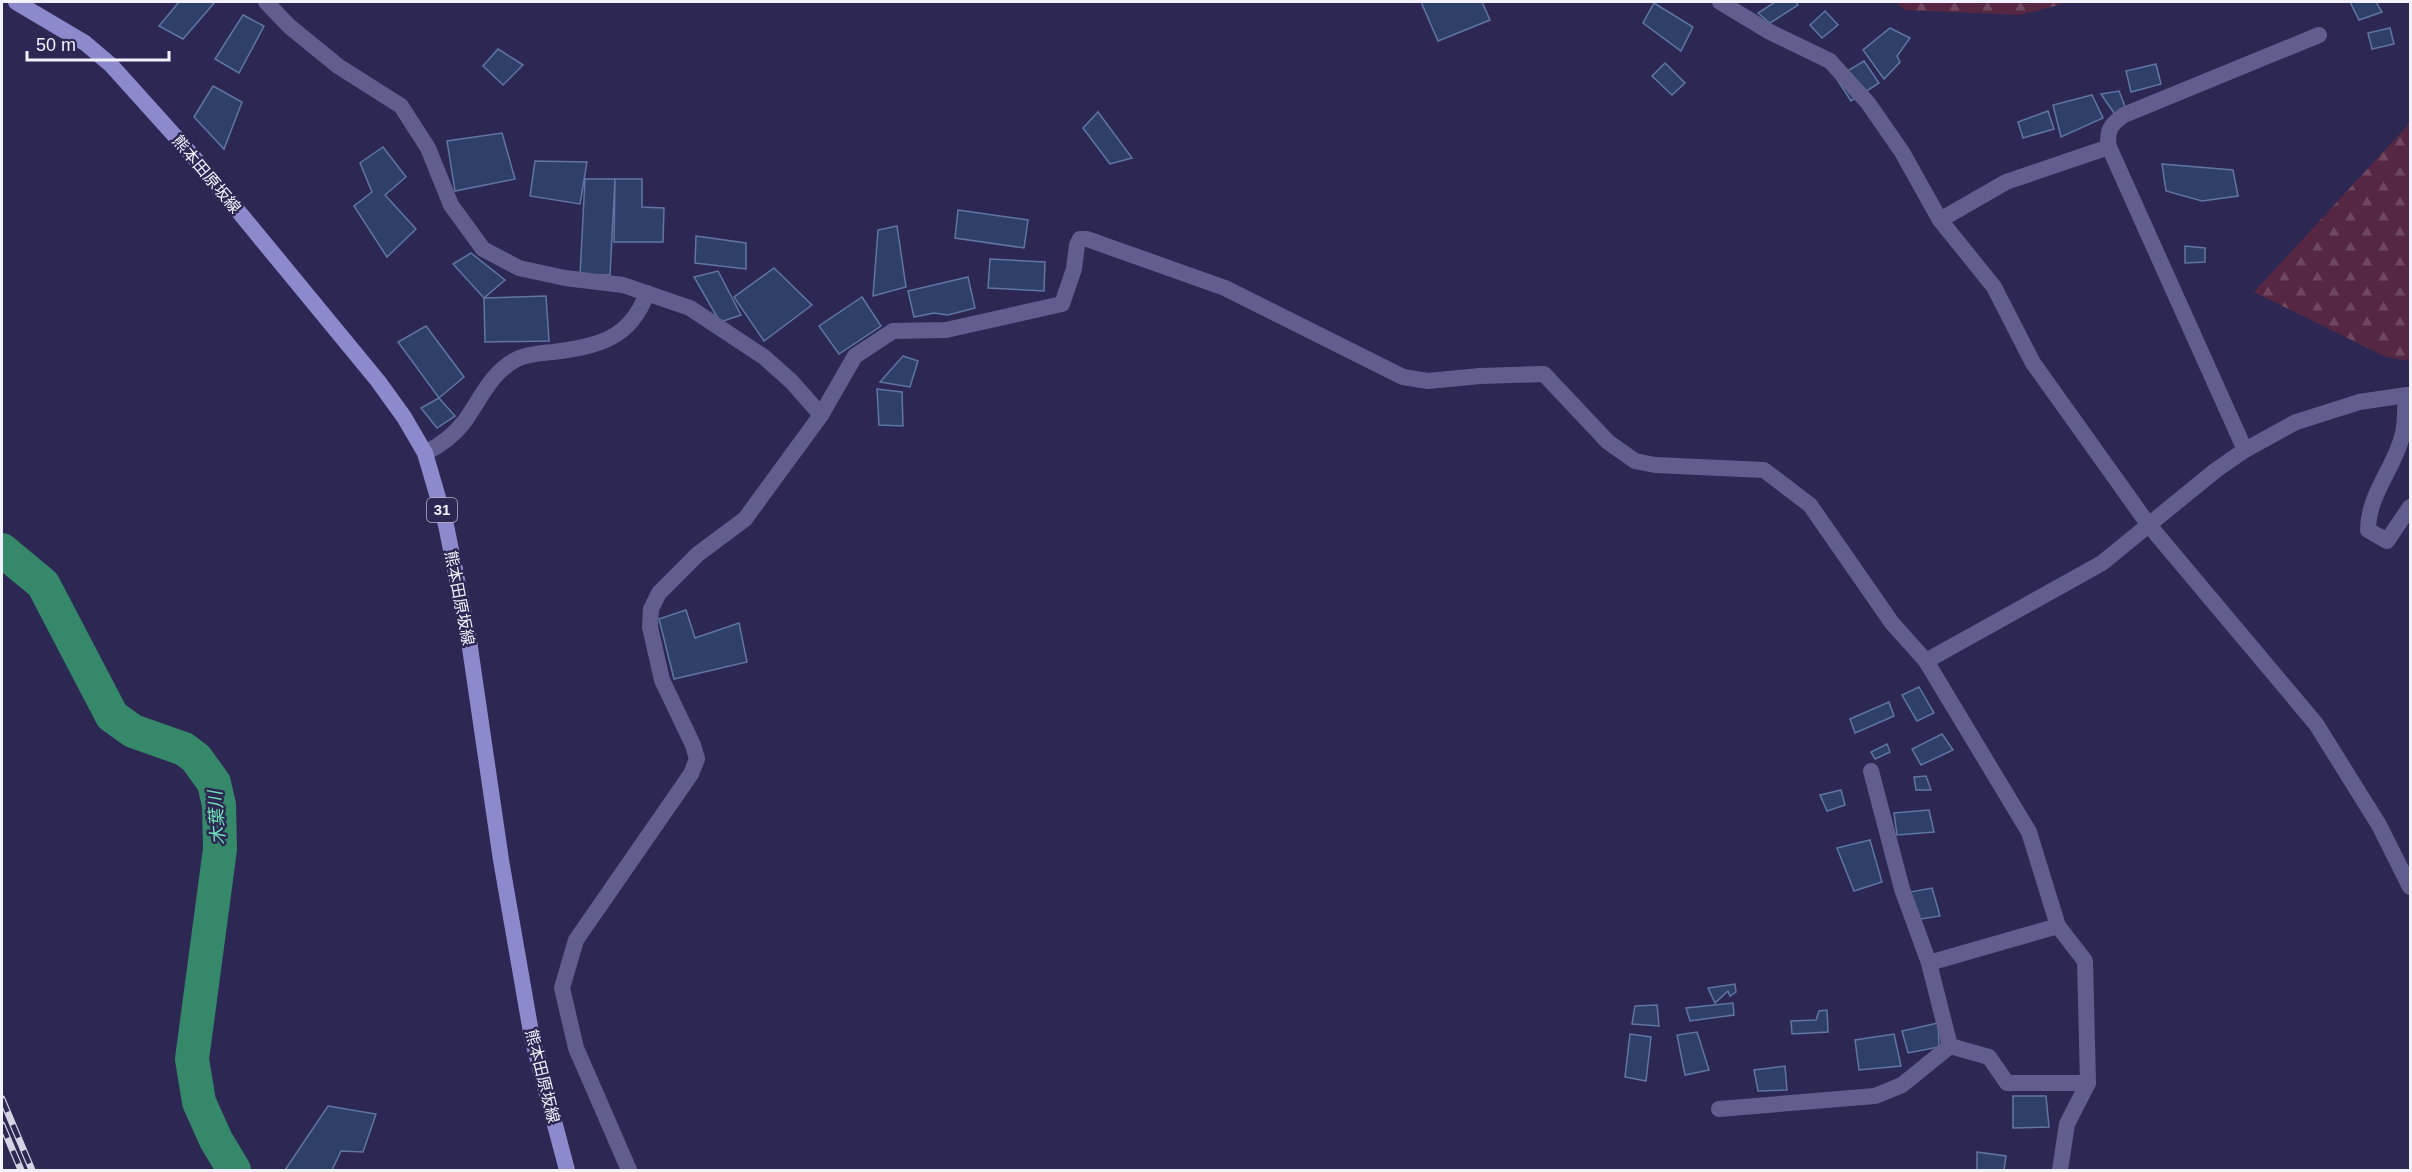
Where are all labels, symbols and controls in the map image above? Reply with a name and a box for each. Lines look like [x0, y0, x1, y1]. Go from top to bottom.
scale bar [27, 24, 170, 62]
text: 50 m [36, 35, 76, 55]
street label: 熊本田原坂線 [169, 132, 244, 217]
road number: 31 [427, 498, 457, 522]
street label: 熊本田原坂線 [442, 549, 477, 647]
water label: 木葉川 [205, 788, 229, 846]
street label: 熊本田原坂線 [523, 1027, 562, 1125]

